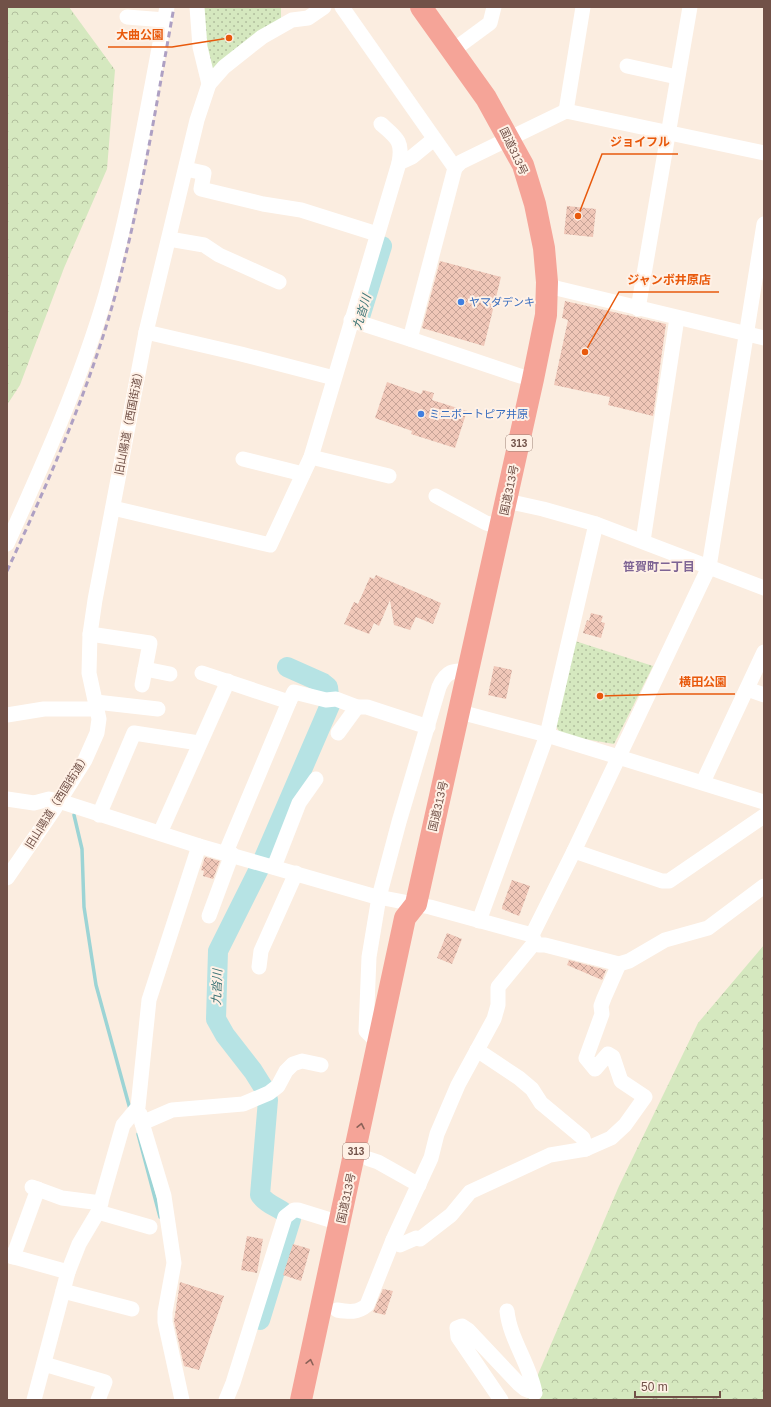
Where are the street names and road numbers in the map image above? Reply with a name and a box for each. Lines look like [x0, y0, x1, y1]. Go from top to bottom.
street label: 国道313号 [498, 125, 530, 177]
street label: 旧山陽道（西国街道） [113, 366, 145, 476]
road number: 313 [506, 435, 532, 451]
street label: 国道313号 [498, 464, 520, 516]
street label: 旧山陽道（西国街道） [23, 751, 91, 851]
street label: 国道313号 [426, 780, 450, 832]
road number: 313 [343, 1143, 369, 1159]
street label: 国道313号 [335, 1172, 357, 1224]

